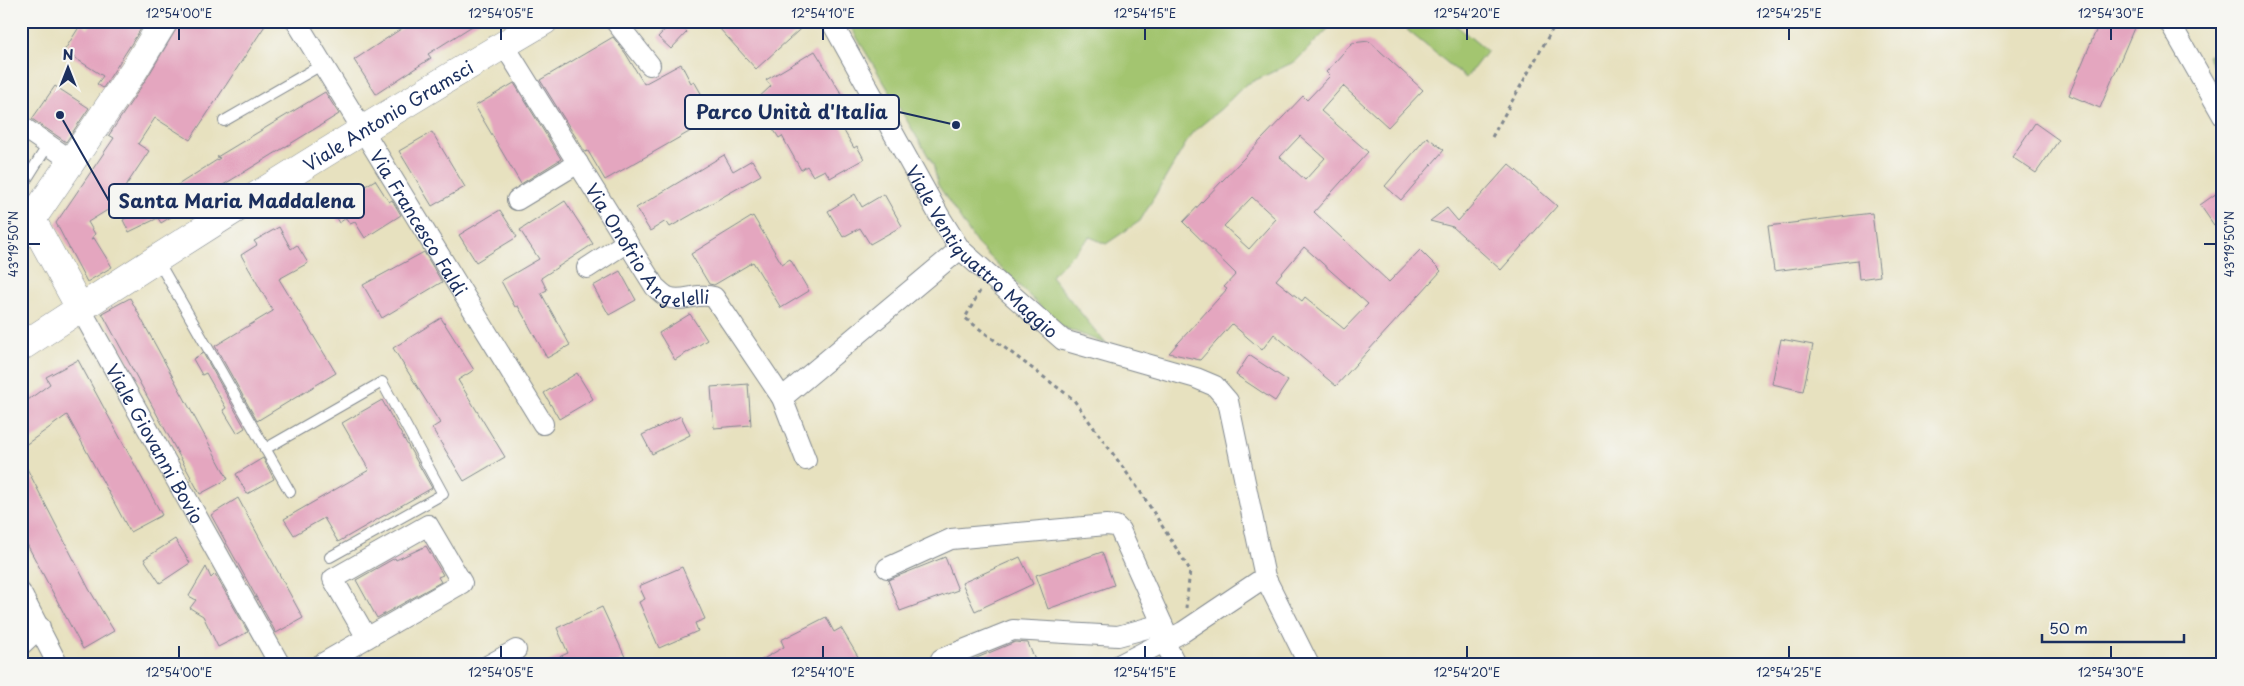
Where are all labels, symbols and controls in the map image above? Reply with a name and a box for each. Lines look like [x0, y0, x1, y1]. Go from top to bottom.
text: 12°54'00"E [146, 4, 212, 22]
text: 12°54'05"E [468, 4, 534, 22]
text: 12°54'10"E [791, 4, 855, 22]
text: 12°54'15"E [1114, 4, 1176, 22]
text: 12°54'20"E [1434, 4, 1500, 22]
text: 12°54'25"E [1756, 4, 1822, 22]
text: 12°54'30"E [2078, 4, 2144, 22]
north arrow [42, 42, 92, 92]
text: N [62, 44, 74, 65]
street label: Viale Antonio Gramsci [297, 53, 478, 177]
callout: Parco Unità d'Italia [685, 95, 899, 129]
text: Parco Unità d'Italia [696, 97, 888, 125]
street label: Via Francesco Faldi [364, 144, 474, 300]
street label: Viale Ventiquattro Maggio [900, 159, 1065, 344]
street label: Via Onofrio Angelelli [580, 177, 710, 312]
callout: Santa Maria Maddalena [109, 184, 364, 218]
text: Santa Maria Maddalena [119, 186, 356, 214]
text: 43°19'50"N [4, 211, 22, 277]
text: 43°19'50"N [2220, 211, 2238, 277]
street label: Viale Giovanni Bovio [100, 358, 211, 528]
scale bar [2042, 611, 2184, 643]
text: 50 m [2049, 616, 2088, 639]
text: 12°54'00"E [146, 663, 212, 681]
text: 12°54'05"E [468, 663, 534, 681]
text: 12°54'10"E [791, 663, 855, 681]
text: 12°54'15"E [1114, 663, 1176, 681]
text: 12°54'20"E [1434, 663, 1500, 681]
text: 12°54'25"E [1756, 663, 1822, 681]
text: 12°54'30"E [2078, 663, 2144, 681]

